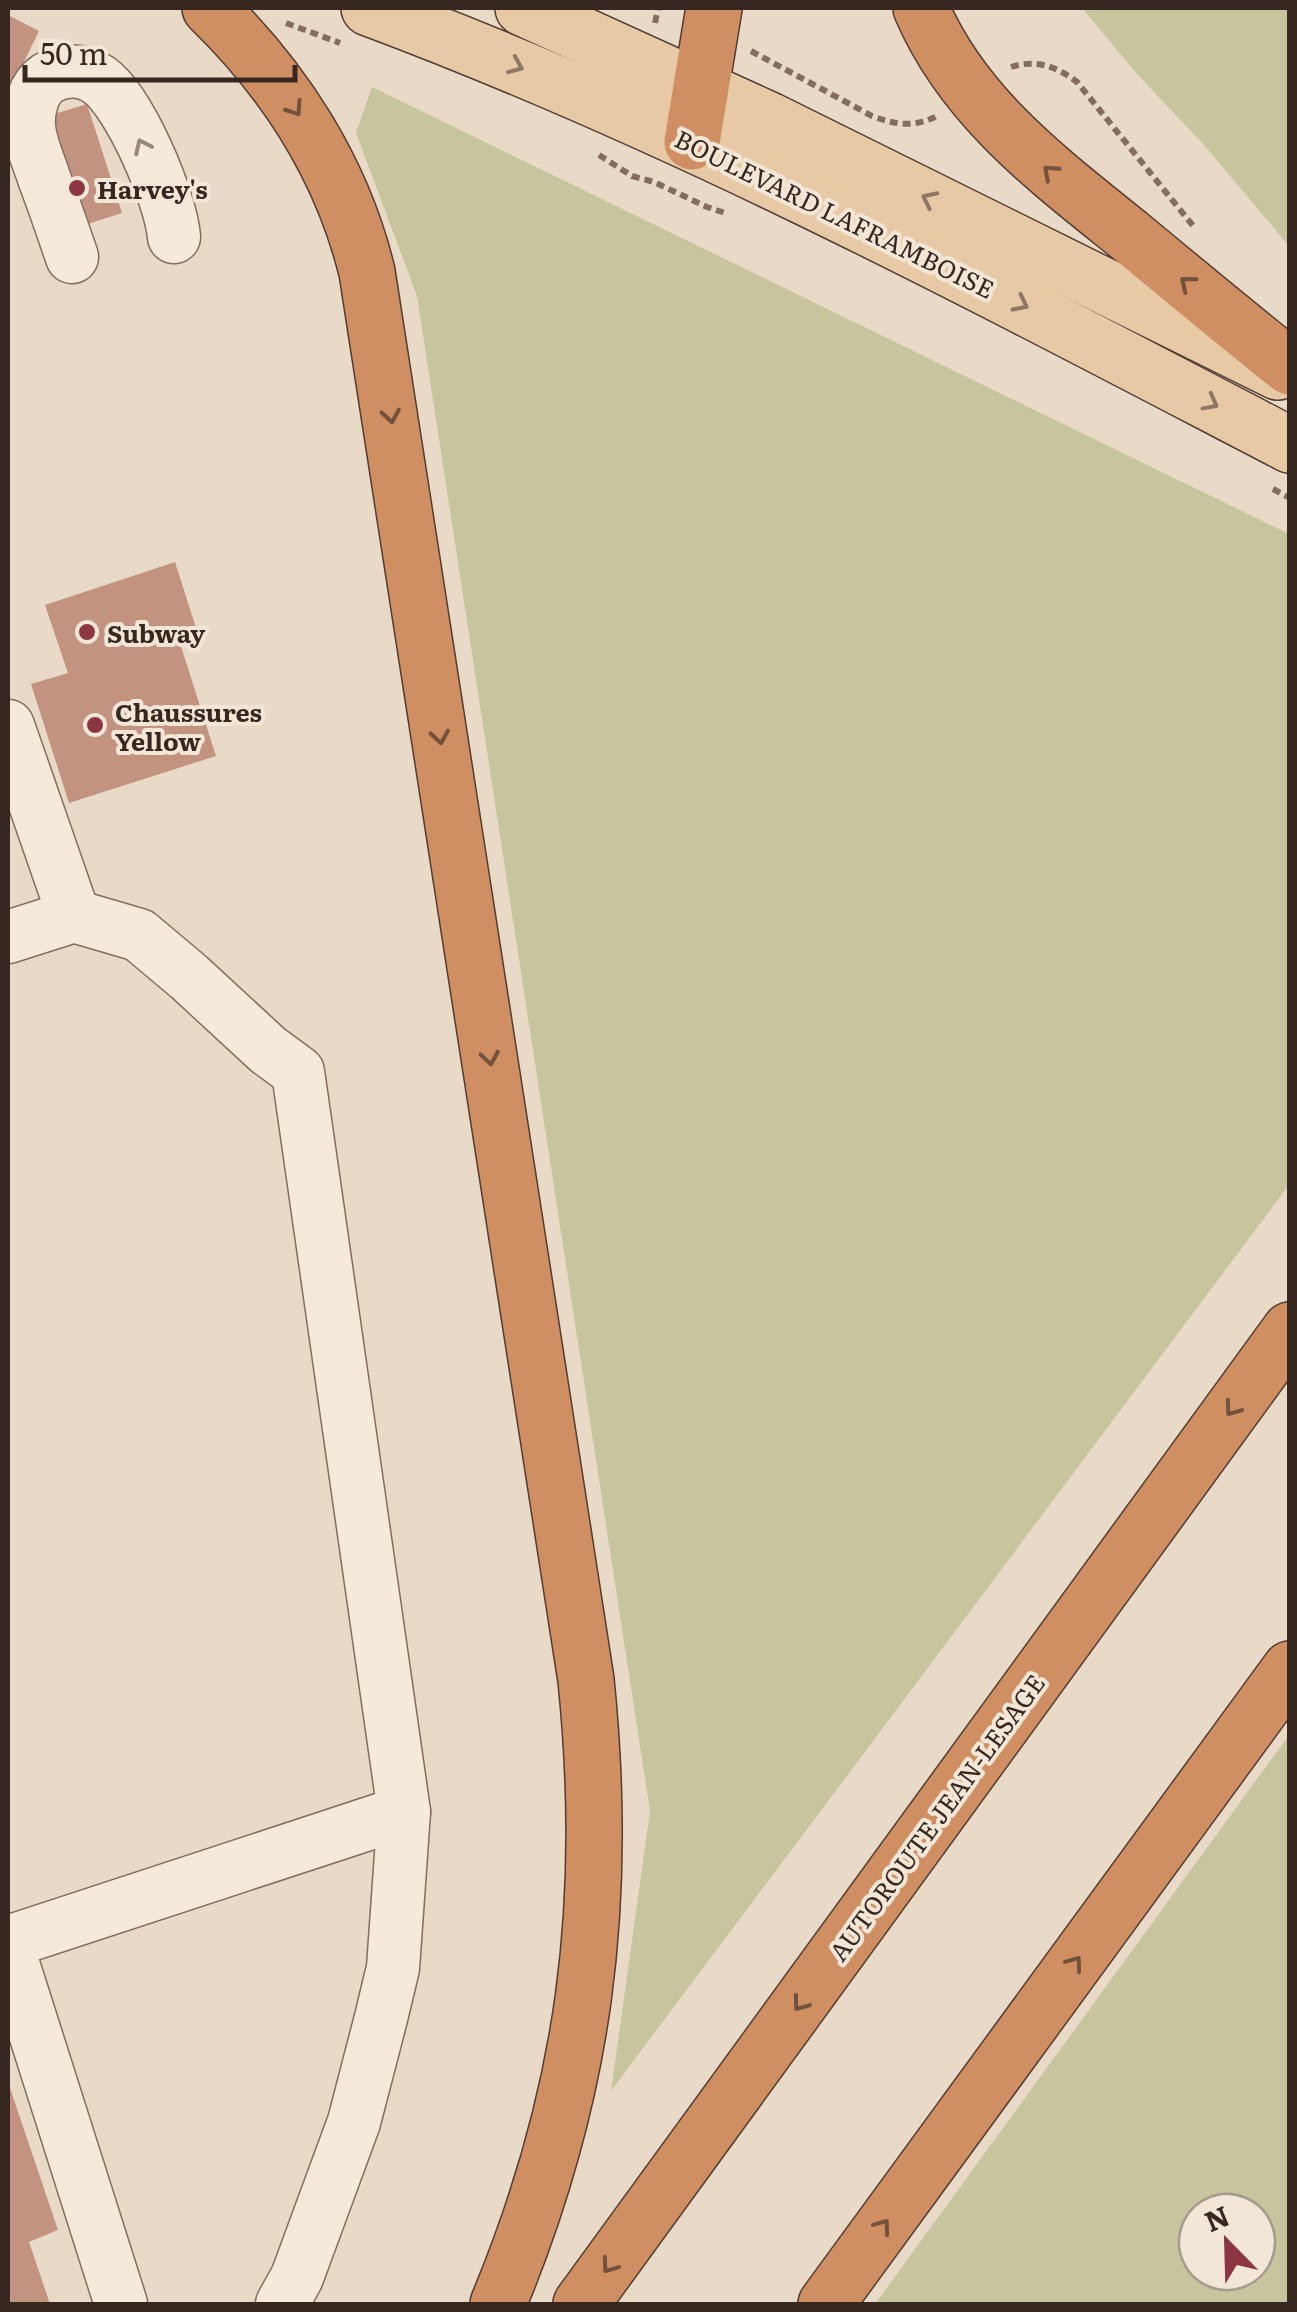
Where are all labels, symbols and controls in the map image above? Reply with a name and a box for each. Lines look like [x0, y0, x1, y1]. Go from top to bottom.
scale bar [25, 20, 295, 82]
text: 50 m [40, 30, 108, 74]
one-way arrow [506, 54, 524, 74]
one-way arrow [283, 98, 301, 117]
street label: BOULEVARD LAFRAMBOISE [669, 119, 1001, 307]
one-way arrow [135, 138, 155, 156]
one-way arrow [1043, 166, 1062, 184]
place label: Harvey's [97, 170, 208, 207]
marker: Harvey's [66, 177, 88, 199]
one-way arrow [921, 191, 939, 211]
one-way arrow [1180, 278, 1198, 295]
one-way arrow [1011, 292, 1029, 311]
one-way arrow [1200, 391, 1218, 411]
one-way arrow [379, 408, 400, 424]
place label: Subway [107, 614, 206, 651]
marker: Subway [76, 621, 98, 643]
place label: Chaussures Yellow [115, 693, 262, 759]
marker: Chaussures Yellow [84, 714, 106, 736]
one-way arrow [428, 729, 449, 745]
one-way arrow [479, 1050, 500, 1067]
one-way arrow [1226, 1397, 1245, 1416]
street label: AUTOROUTE JEAN-LESAGE [819, 1666, 1053, 1968]
one-way arrow [1063, 1956, 1080, 1974]
one-way arrow [794, 1992, 812, 2011]
north arrow [1177, 2192, 1277, 2292]
text: N [1197, 2193, 1235, 2241]
one-way arrow [871, 2218, 889, 2237]
one-way arrow [603, 2255, 621, 2274]

